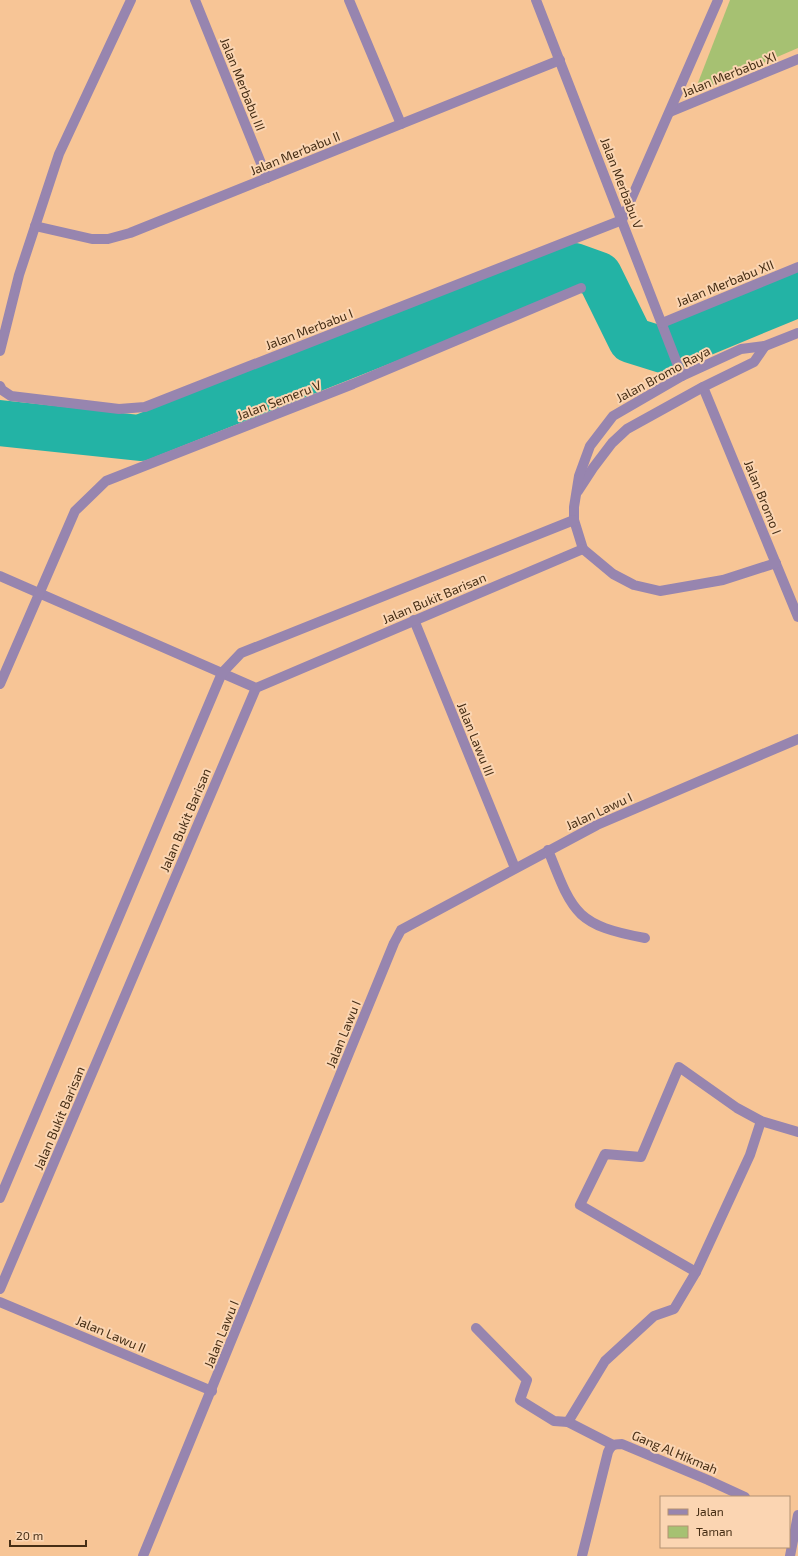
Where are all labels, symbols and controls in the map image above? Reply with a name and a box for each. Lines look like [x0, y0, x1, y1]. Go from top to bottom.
street label: Jalan Merbabu III [217, 35, 269, 133]
street label: Jalan Merbabu XI [680, 48, 778, 100]
street label: Jalan Merbabu II [248, 128, 342, 178]
street label: Jalan Merbabu V [597, 135, 647, 231]
street label: Jalan Merbabu XII [674, 256, 776, 310]
street label: Jalan Merbabu I [263, 305, 355, 353]
street label: Jalan Bromo Raya [613, 342, 713, 406]
street label: Jalan Semeru V [235, 377, 323, 423]
street label: Jalan Bromo I [741, 458, 785, 536]
street label: Jalan Bukit Barisan [380, 569, 488, 627]
street label: Jalan Lawu III [454, 700, 498, 778]
street label: Jalan Bukit Barisan [156, 766, 214, 874]
street label: Jalan Lawu I [563, 789, 635, 833]
street label: Jalan Lawu I [322, 998, 364, 1070]
street label: Jalan Bukit Barisan [30, 1064, 88, 1172]
street label: Jalan Lawu I [200, 1298, 242, 1370]
street label: Jalan Lawu II [74, 1312, 148, 1356]
street label: Gang Al Hikmah [630, 1427, 720, 1477]
legend [660, 1496, 790, 1548]
text: Jalan [696, 1504, 724, 1518]
scale bar [10, 1522, 86, 1548]
text: Taman [696, 1524, 733, 1538]
text: 20 m [16, 1528, 43, 1542]

